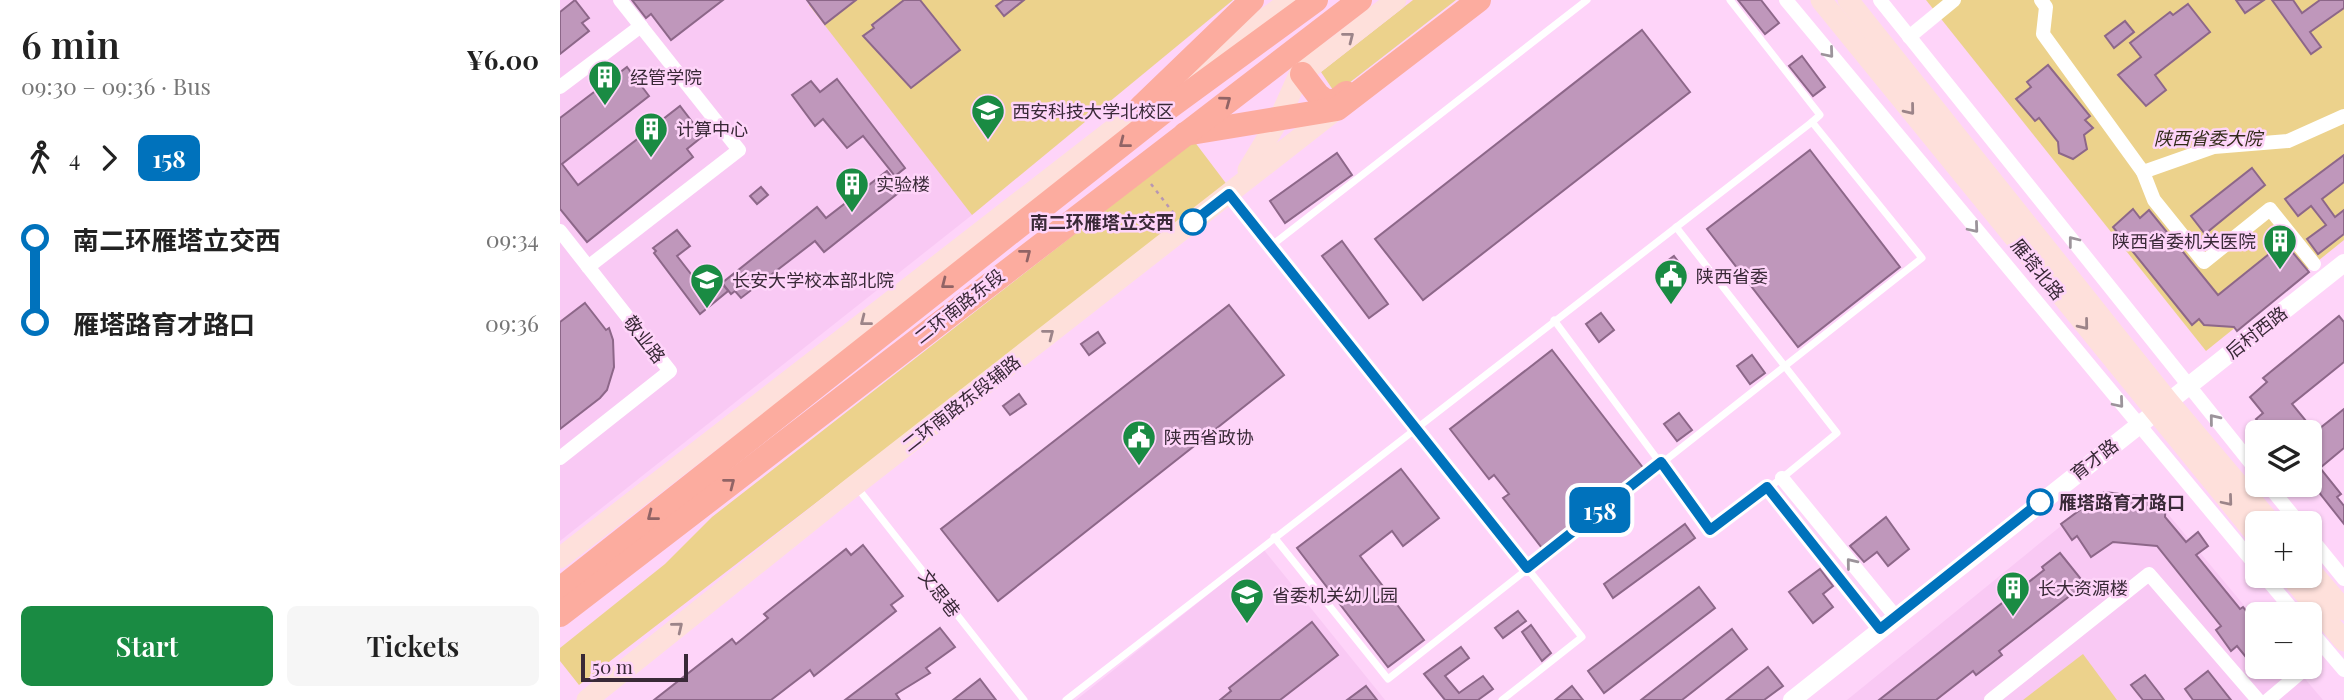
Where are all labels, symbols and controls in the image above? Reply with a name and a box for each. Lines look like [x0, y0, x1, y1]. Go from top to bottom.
text: 6 min [21, 18, 120, 69]
one-way arrow [1341, 32, 1354, 45]
text: ¥6.00 [466, 42, 539, 77]
one-way arrow [1821, 44, 1833, 57]
building icon: 经管学院 [586, 58, 624, 107]
place label: 经管学院 [630, 65, 702, 89]
text: 09:30 – 09:36 · Bus [21, 70, 211, 101]
school or university icon: 西安科技大学北校区 [969, 92, 1007, 141]
one-way arrow [1218, 96, 1231, 109]
place label: 西安科技大学北校区 [1012, 99, 1174, 123]
one-way arrow [1902, 102, 1914, 115]
building icon: 计算中心 [632, 110, 670, 159]
place label: 计算中心 [676, 117, 748, 141]
park label: 陕西省委大院 [2154, 126, 2265, 150]
one-way arrow [1119, 135, 1132, 147]
icon: walk [21, 139, 59, 177]
icon: forward [90, 139, 128, 177]
text: 4 [69, 142, 80, 173]
text: 158 [152, 142, 186, 174]
building icon: 实验楼 [833, 165, 871, 214]
place label: 实验楼 [876, 172, 930, 196]
marker: 南二环雁塔立交西 [1180, 209, 1206, 235]
place label: 南二环雁塔立交西 [1030, 210, 1174, 234]
one-way arrow [1966, 219, 1978, 232]
text: 南二环雁塔立交西 [73, 222, 281, 257]
building icon: 陕西省委机关医院 [2261, 222, 2299, 271]
text: 09:34 [486, 223, 539, 254]
place label: 陕西省委机关医院 [2112, 229, 2256, 253]
street label: 雁塔北路 [2006, 233, 2070, 305]
one-way arrow [2068, 237, 2081, 249]
one-way arrow [1019, 250, 1031, 263]
public building icon: 陕西省委 [1652, 257, 1690, 306]
school or university icon: 长安大学校本部北院 [688, 261, 726, 310]
street label: 二环南路东段 [909, 263, 1009, 349]
place label: 陕西省委 [1696, 264, 1768, 288]
place label: 长安大学校本部北院 [732, 268, 894, 292]
one-way arrow [941, 276, 953, 289]
street label: 后村西路 [2220, 300, 2292, 364]
text: 雁塔路育才路口 [73, 306, 255, 341]
text: 09:36 [485, 307, 539, 338]
street label: 敬业路 [619, 310, 671, 368]
one-way arrow [860, 313, 873, 326]
one-way arrow [2076, 317, 2088, 330]
one-way arrow [1042, 329, 1054, 342]
street label: 二环南路东段辅路 [897, 349, 1025, 457]
one-way arrow [2111, 395, 2124, 408]
one-way arrow [2210, 415, 2223, 427]
public building icon: 陕西省政协 [1120, 418, 1158, 467]
map controls [2245, 420, 2322, 679]
button: layers [2245, 420, 2322, 497]
place label: 陕西省政协 [1164, 425, 1254, 449]
street label: 育才路 [2065, 433, 2123, 485]
one-way arrow [722, 478, 734, 491]
line badge: 158 [1560, 487, 1640, 533]
marker: 雁塔路育才路口 [2027, 489, 2053, 515]
place label: 雁塔路育才路口 [2059, 490, 2185, 514]
one-way arrow [2220, 493, 2232, 506]
text: 158 [1583, 494, 1617, 526]
one-way arrow [647, 508, 660, 521]
button: + [2245, 511, 2322, 588]
one-way arrow [1847, 559, 1860, 571]
street label: 文思巷 [914, 564, 966, 622]
building icon: 长大资源楼 [1994, 569, 2032, 618]
school or university icon: 省委机关幼儿园 [1228, 576, 1266, 625]
place label: 长大资源楼 [2038, 576, 2128, 600]
place label: 省委机关幼儿园 [1272, 583, 1398, 607]
button: − [2245, 602, 2322, 679]
button: Start [21, 606, 273, 686]
button: Tickets [287, 606, 539, 686]
one-way arrow [671, 622, 683, 635]
scale bar [581, 651, 688, 683]
text: 50 m [592, 653, 633, 679]

